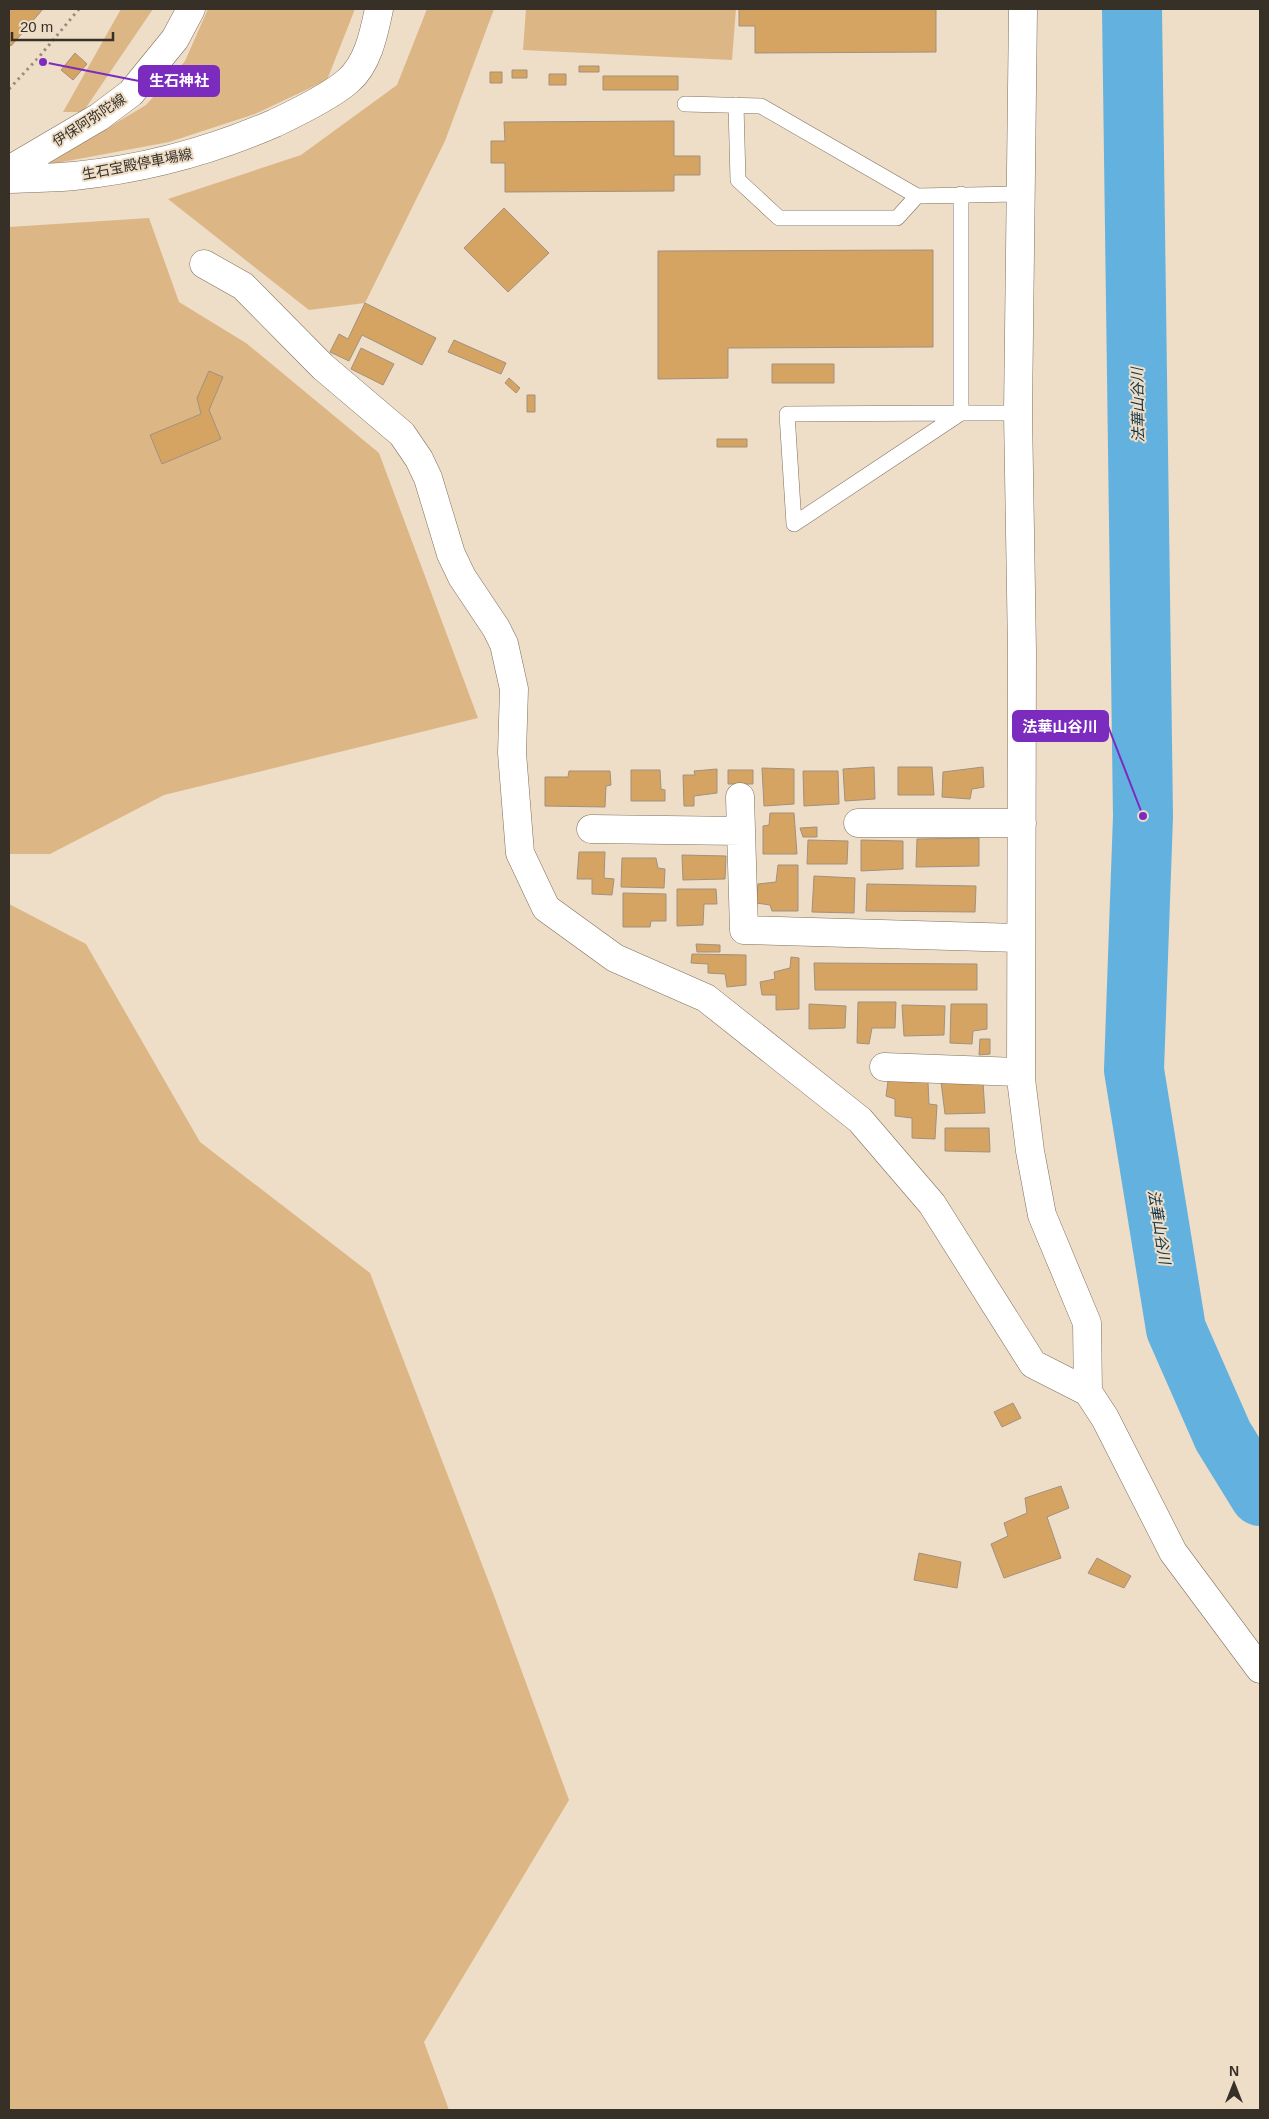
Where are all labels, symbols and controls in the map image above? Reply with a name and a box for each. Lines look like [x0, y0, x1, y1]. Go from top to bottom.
scale bar [12, 10, 114, 42]
text: 20 m [20, 18, 53, 35]
callout: 生石神社 [139, 66, 219, 96]
text: 生石神社 [149, 72, 209, 89]
street label: 伊保阿弥陀線 [49, 90, 129, 150]
street label: 生石宝殿停車場線 [81, 145, 193, 183]
water label: 法華山谷川 [1128, 365, 1147, 443]
callout: 法華山谷川 [1013, 711, 1108, 741]
text: 法華山谷川 [1022, 718, 1098, 735]
water label: 法華山谷川 [1145, 1189, 1174, 1267]
north arrow [1209, 2059, 1259, 2109]
text: N [1229, 2063, 1239, 2079]

